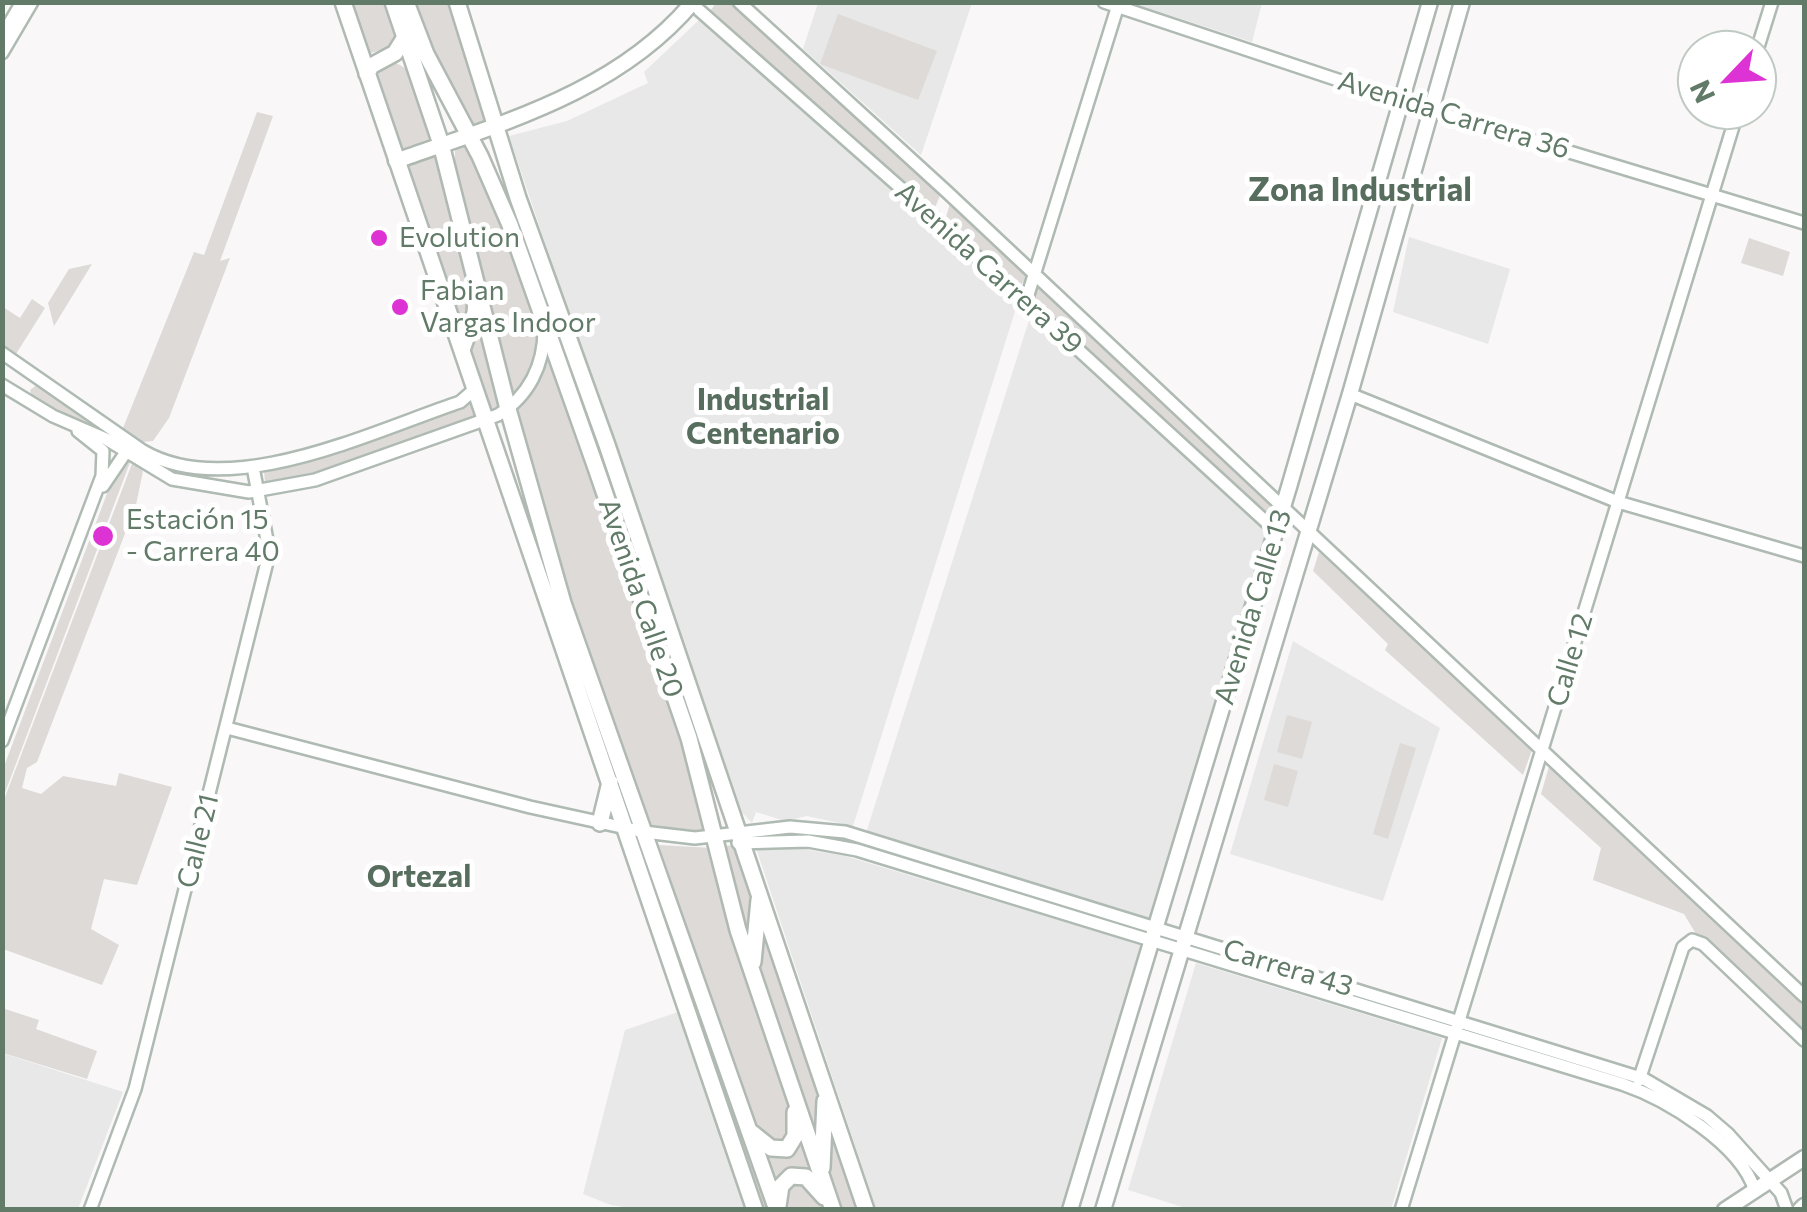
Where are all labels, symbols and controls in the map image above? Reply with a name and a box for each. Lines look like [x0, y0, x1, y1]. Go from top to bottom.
north arrow [1677, 30, 1777, 130]
street label: Avenida Carrera 36 [1334, 64, 1574, 166]
text: N [1682, 75, 1721, 109]
district label: Zona Industrial [1248, 171, 1472, 209]
street label: Avenida Carrera 39 [888, 175, 1090, 361]
place label: Evolution [399, 221, 520, 255]
marker: Evolution [368, 227, 390, 249]
place label: Fabian Vargas Indoor [420, 274, 596, 340]
marker: Fabian Vargas Indoor [389, 296, 411, 318]
district label: Industrial Centenario [686, 382, 840, 452]
street label: Avenida Calle 20 [591, 494, 691, 702]
place label: Estación 15 - Carrera 40 [126, 503, 280, 569]
street label: Avenida Calle 13 [1207, 505, 1299, 709]
marker: Estación 15 - Carrera 40 [90, 523, 116, 549]
street label: Calle 12 [1540, 609, 1600, 711]
street label: Calle 21 [170, 791, 226, 891]
district label: Ortezal [367, 859, 471, 895]
street label: Carrera 43 [1219, 932, 1357, 1004]

